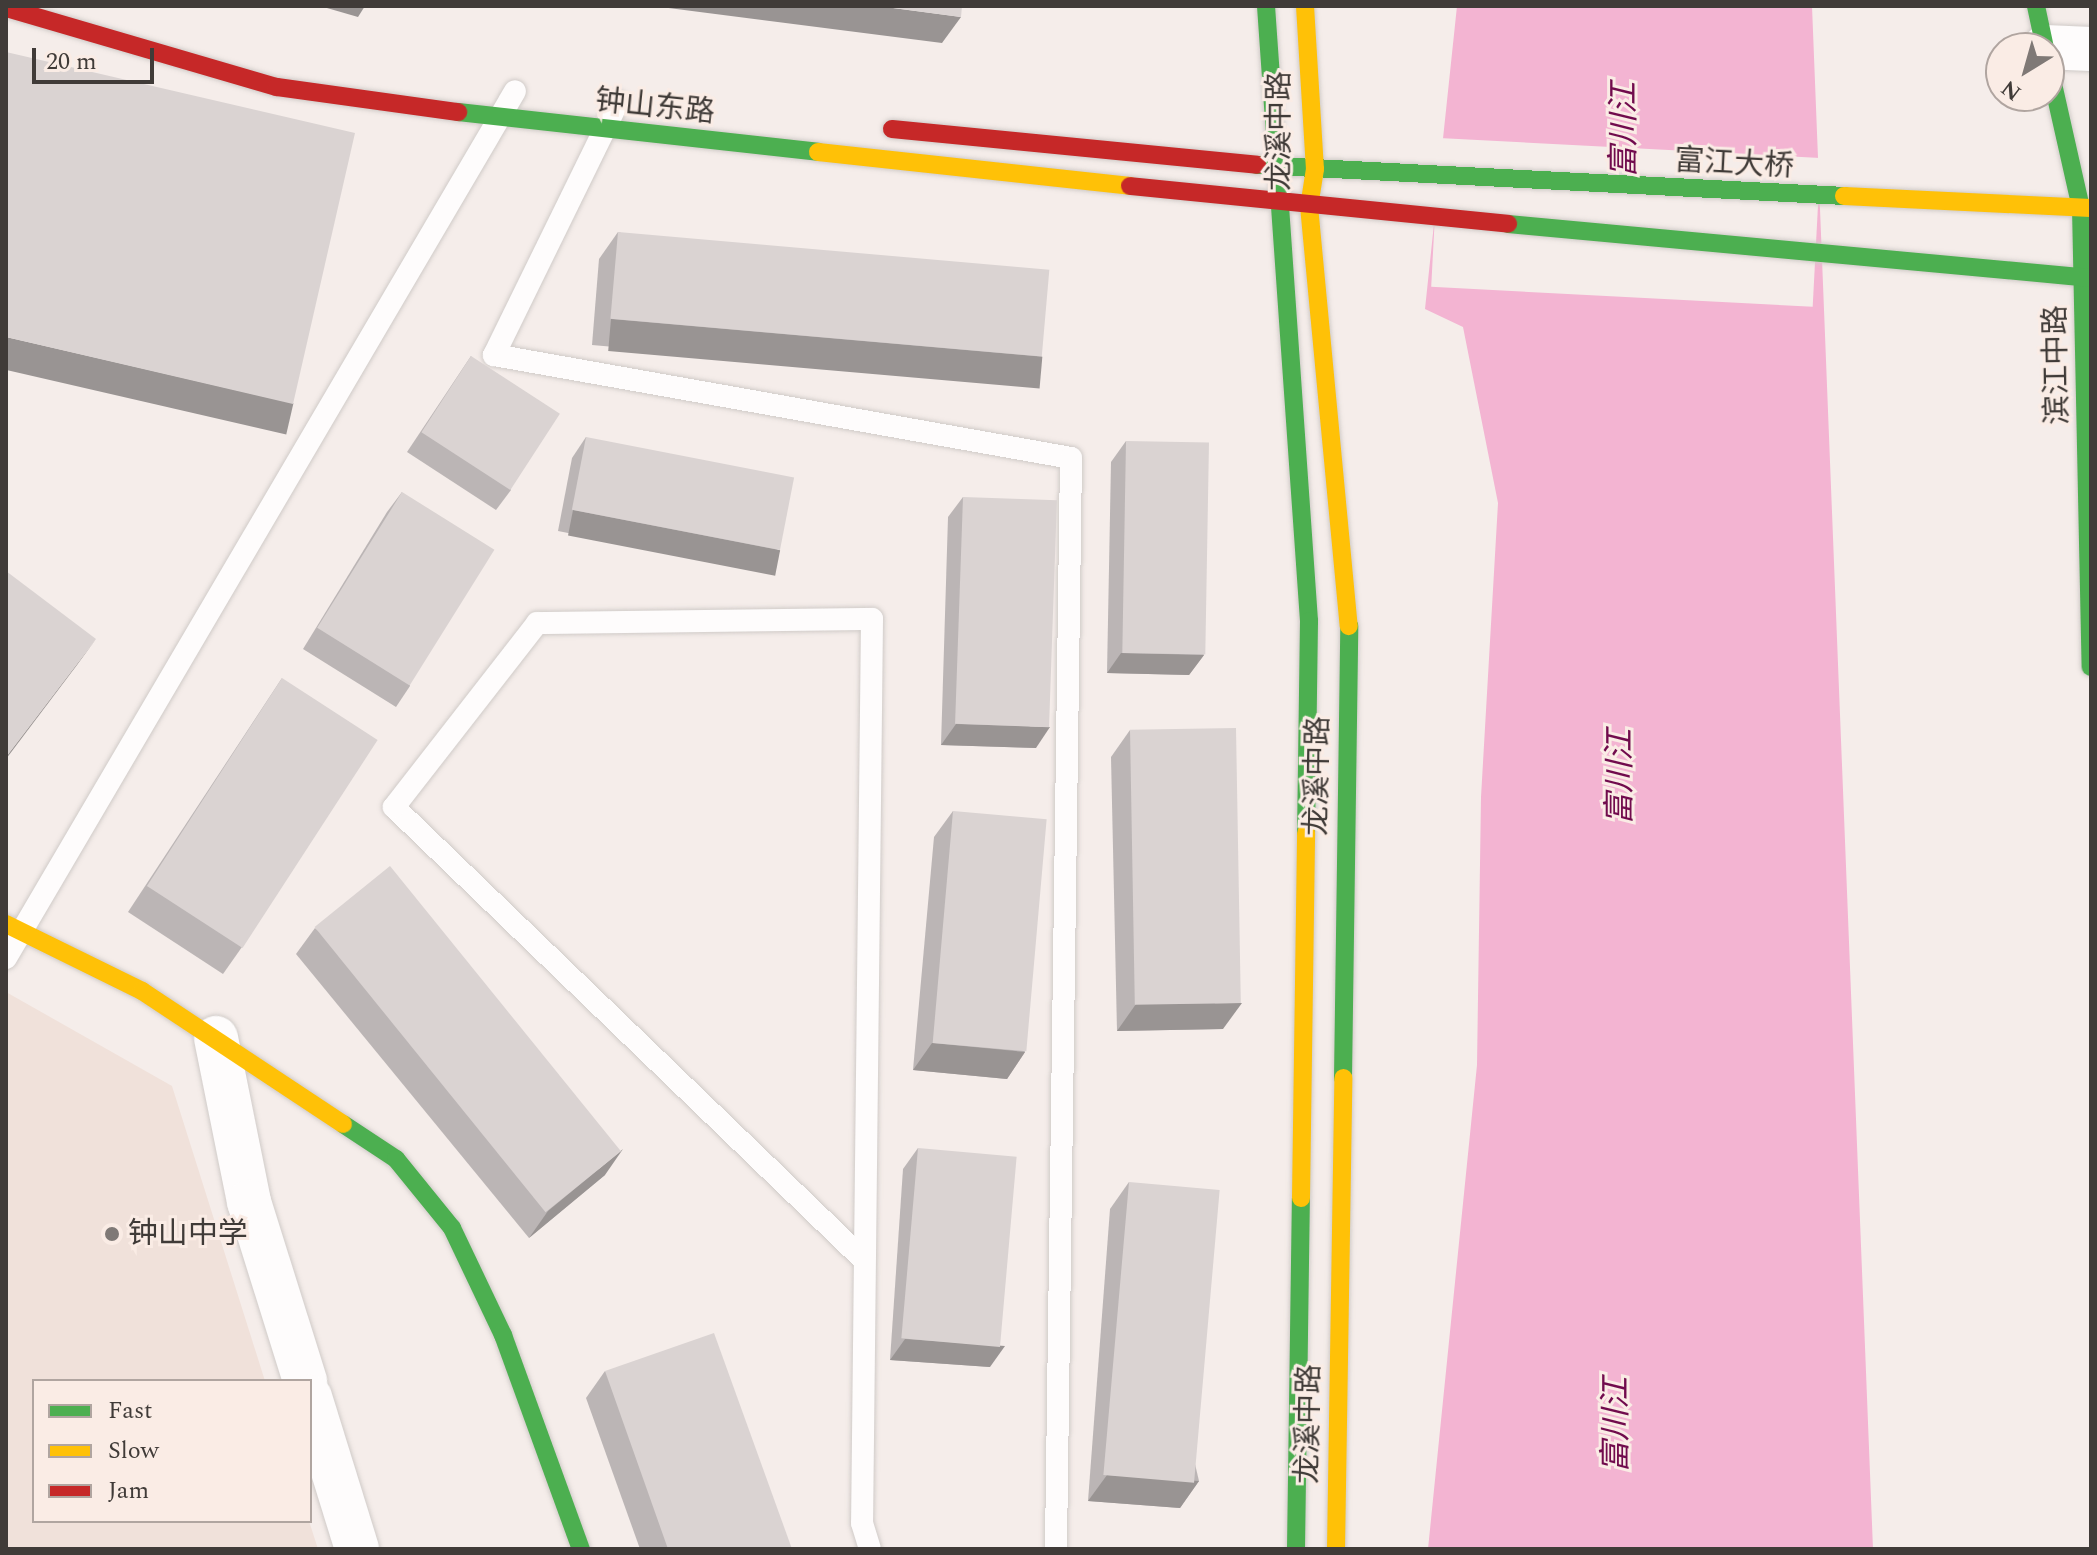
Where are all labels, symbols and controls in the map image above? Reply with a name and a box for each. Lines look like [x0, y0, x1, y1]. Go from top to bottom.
scale bar [36, 32, 158, 82]
north arrow [1985, 32, 2065, 112]
text: 20 m [46, 44, 97, 80]
street label: 龙溪中路 [1262, 71, 1298, 191]
text: N [1994, 71, 2029, 109]
water label: 富川江 [1606, 82, 1644, 178]
street label: 钟山东路 [593, 83, 717, 131]
street label: 富江大桥 [1673, 143, 1795, 185]
street label: 滨江中路 [2038, 305, 2076, 425]
street label: 龙溪中路 [1299, 716, 1337, 836]
water label: 富川江 [1602, 729, 1640, 825]
place label: 钟山中学 [128, 1216, 248, 1252]
marker: 钟山中学 [103, 1225, 121, 1243]
street label: 龙溪中路 [1290, 1364, 1328, 1484]
water label: 富川江 [1598, 1377, 1636, 1473]
legend [32, 1379, 312, 1523]
text: Fast [108, 1393, 153, 1429]
text: Slow [108, 1433, 159, 1469]
text: Jam [108, 1473, 149, 1509]

